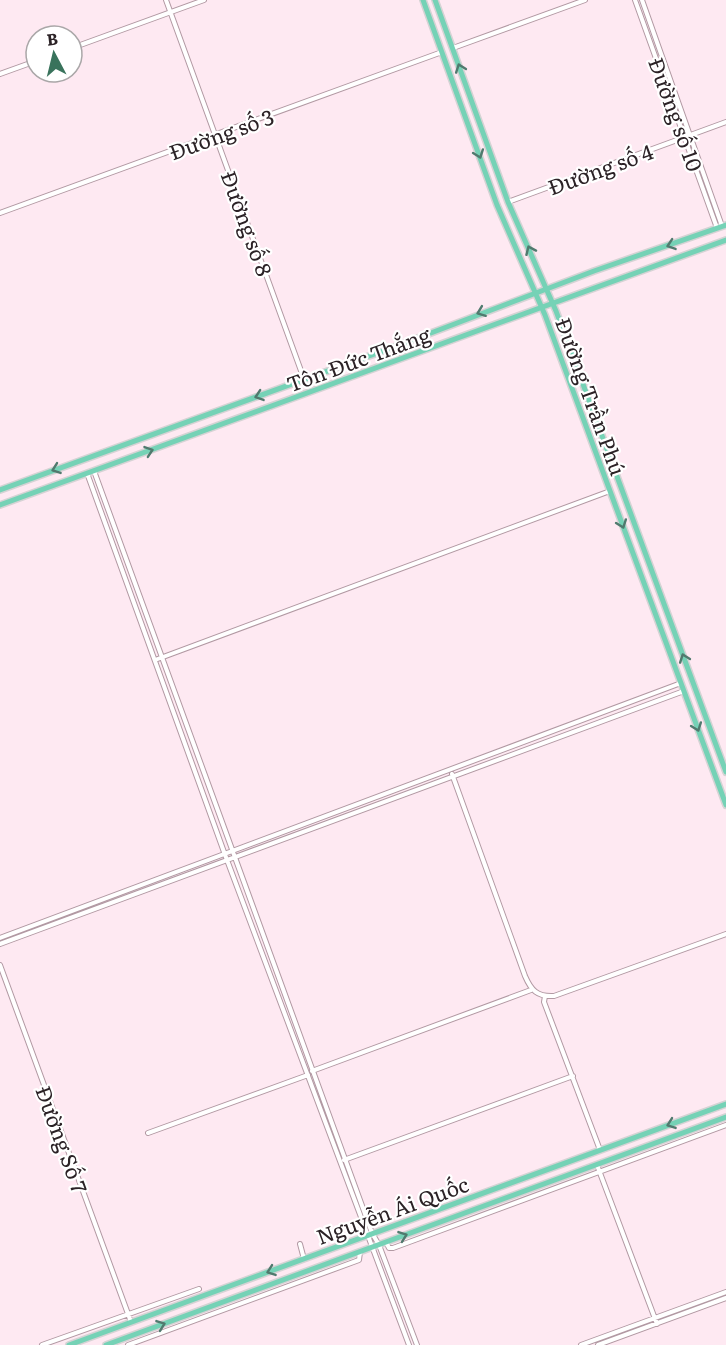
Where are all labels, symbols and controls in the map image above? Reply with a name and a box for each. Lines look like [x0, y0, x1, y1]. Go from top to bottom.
north arrow [24, 24, 84, 84]
text: B [45, 26, 59, 51]
street label: Đường số 10 [642, 53, 712, 175]
one-way arrow [455, 63, 467, 74]
street label: Đường số 3 [164, 100, 278, 166]
street label: Đường số 4 [543, 134, 657, 201]
one-way arrow [471, 148, 484, 159]
street label: Đường số 8 [215, 166, 281, 280]
one-way arrow [666, 237, 677, 250]
one-way arrow [525, 245, 537, 256]
one-way arrow [476, 305, 487, 317]
street label: Đường Trần Phú [549, 313, 635, 479]
street label: Tôn Đức Thắng [282, 317, 435, 398]
one-way arrow [254, 388, 265, 401]
one-way arrow [144, 445, 154, 458]
one-way arrow [51, 462, 62, 474]
one-way arrow [615, 518, 627, 529]
one-way arrow [678, 653, 691, 664]
one-way arrow [689, 721, 702, 731]
street label: Đường Số 7 [29, 1081, 97, 1197]
one-way arrow [666, 1116, 677, 1129]
street label: Nguyễn Ái Quốc [312, 1167, 472, 1251]
one-way arrow [397, 1231, 408, 1243]
one-way arrow [266, 1263, 277, 1276]
one-way arrow [155, 1319, 166, 1332]

